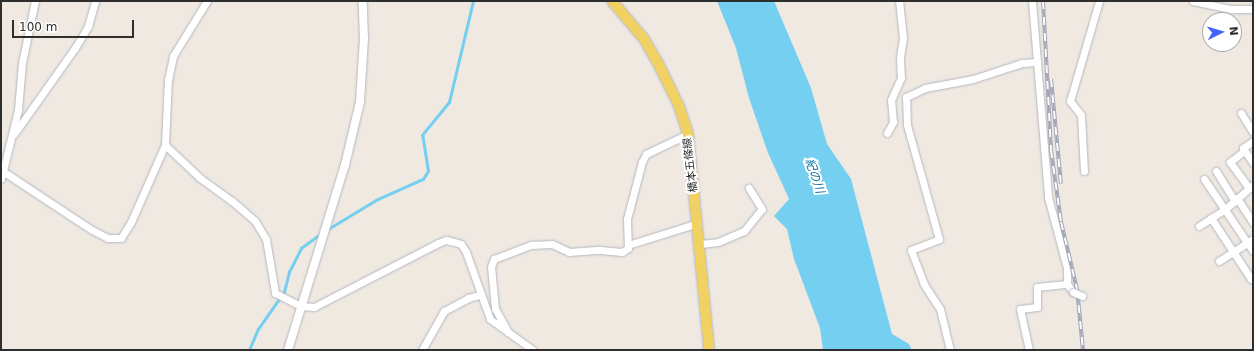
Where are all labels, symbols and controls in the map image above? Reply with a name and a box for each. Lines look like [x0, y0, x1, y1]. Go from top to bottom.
scale bar [14, 12, 136, 38]
north arrow [1202, 12, 1242, 52]
text: 100 m [19, 20, 57, 34]
text: N [1227, 26, 1240, 36]
street label: 橋本五條線 [681, 137, 701, 193]
water label: 紀の川 [801, 157, 827, 195]

